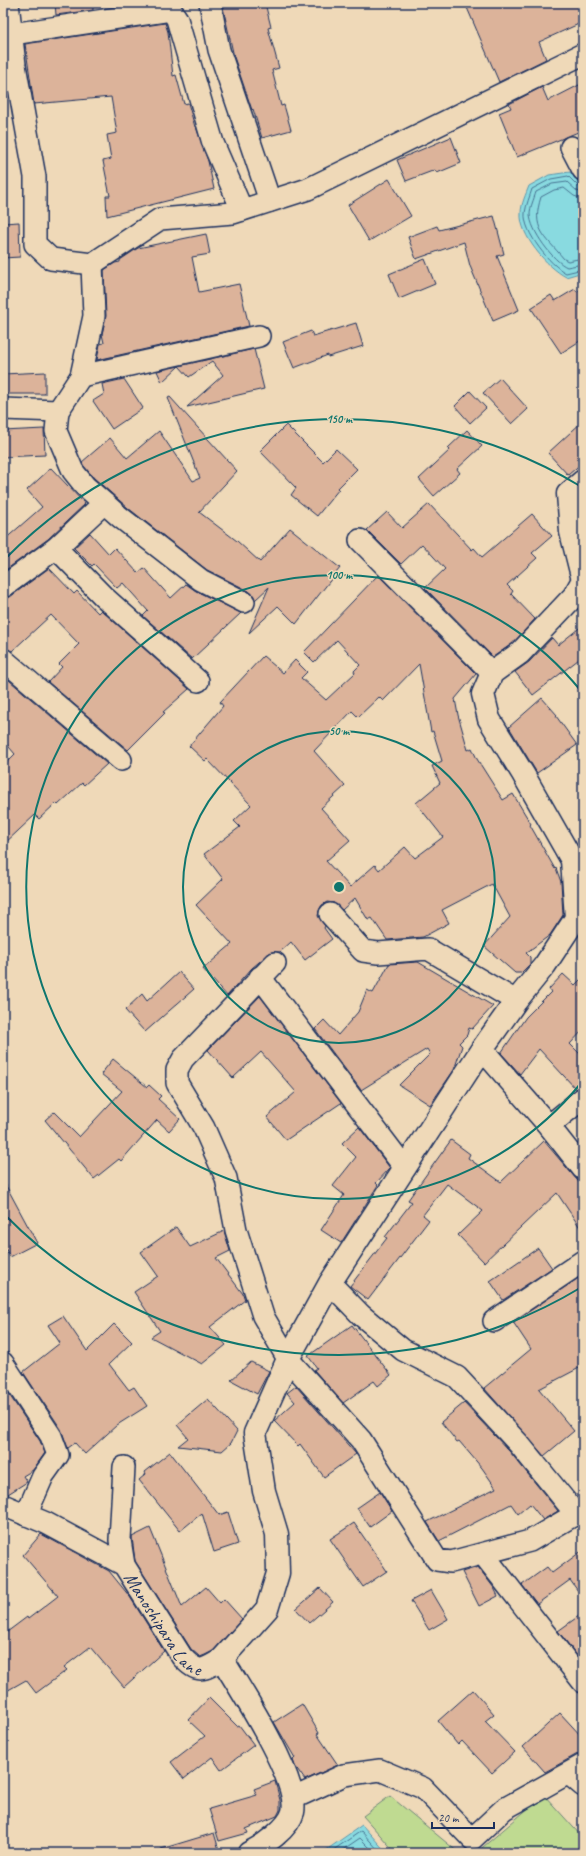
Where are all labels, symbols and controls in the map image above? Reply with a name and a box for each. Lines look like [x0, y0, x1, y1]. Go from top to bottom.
text: 150 m [326, 411, 353, 427]
text: 100 m [326, 567, 353, 583]
text: 50 m [329, 723, 350, 739]
centre of rings [332, 880, 346, 894]
street label: Manoshipara Lane [118, 1568, 205, 1682]
scale bar [432, 1804, 494, 1830]
text: 20 m [438, 1810, 460, 1826]

